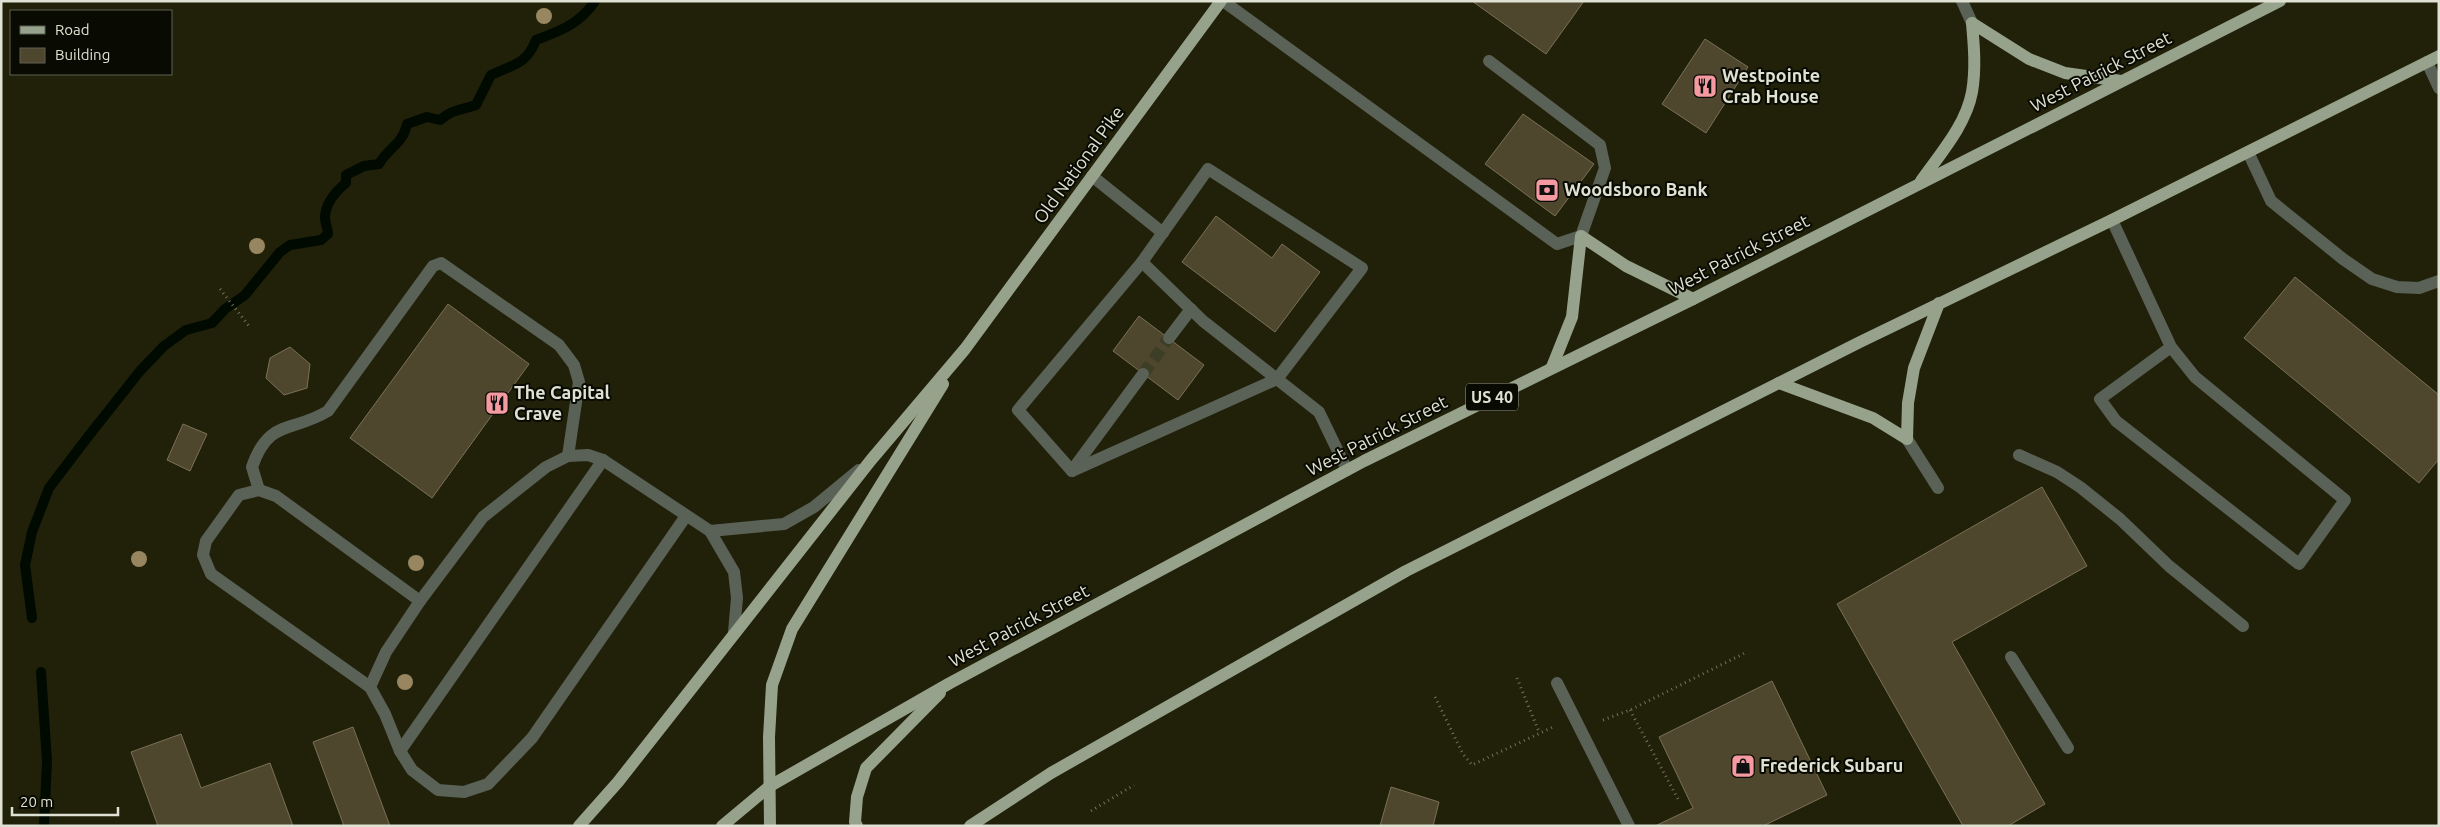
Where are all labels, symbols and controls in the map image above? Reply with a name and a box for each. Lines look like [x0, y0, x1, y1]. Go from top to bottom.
legend [10, 10, 172, 75]
text: Road [55, 21, 90, 38]
street label: West Patrick Street [2027, 27, 2174, 115]
text: Building [55, 46, 110, 63]
place label: Westpointe Crab House [1722, 65, 1820, 106]
restaurant icon: Westpointe Crab House [1692, 73, 1718, 99]
street label: Old National Pike [1029, 102, 1127, 227]
bank icon: Woodsboro Bank [1534, 177, 1560, 203]
place label: Woodsboro Bank [1564, 179, 1708, 199]
street label: West Patrick Street [1665, 210, 1812, 298]
place label: The Capital Crave [514, 382, 610, 423]
road number: US 40 [1466, 384, 1518, 411]
restaurant icon: The Capital Crave [484, 390, 510, 416]
street label: West Patrick Street [1303, 391, 1450, 479]
street label: West Patrick Street [945, 580, 1092, 670]
shop icon: Frederick Subaru [1730, 753, 1756, 779]
place label: Frederick Subaru [1760, 755, 1903, 775]
scale bar [12, 784, 119, 816]
text: 20 m [20, 793, 53, 810]

